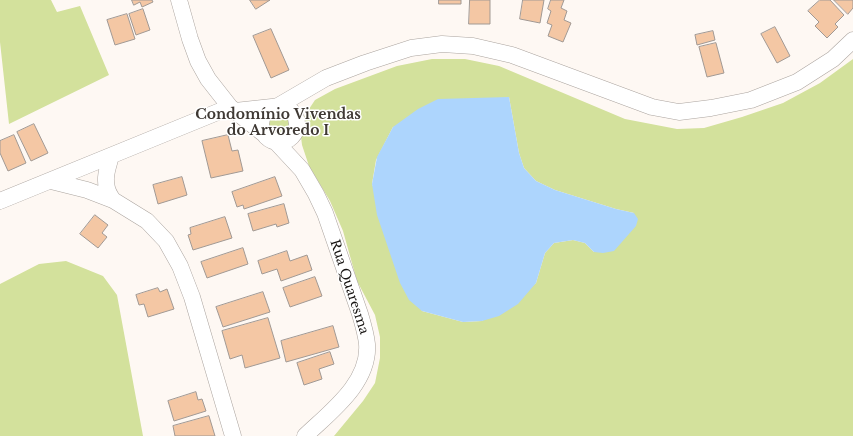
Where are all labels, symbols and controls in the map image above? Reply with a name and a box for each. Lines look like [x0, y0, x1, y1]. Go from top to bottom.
district label: Condomínio Vivendas do Arvoredo I [195, 107, 361, 140]
street label: Rua Quaresma [326, 238, 372, 336]

